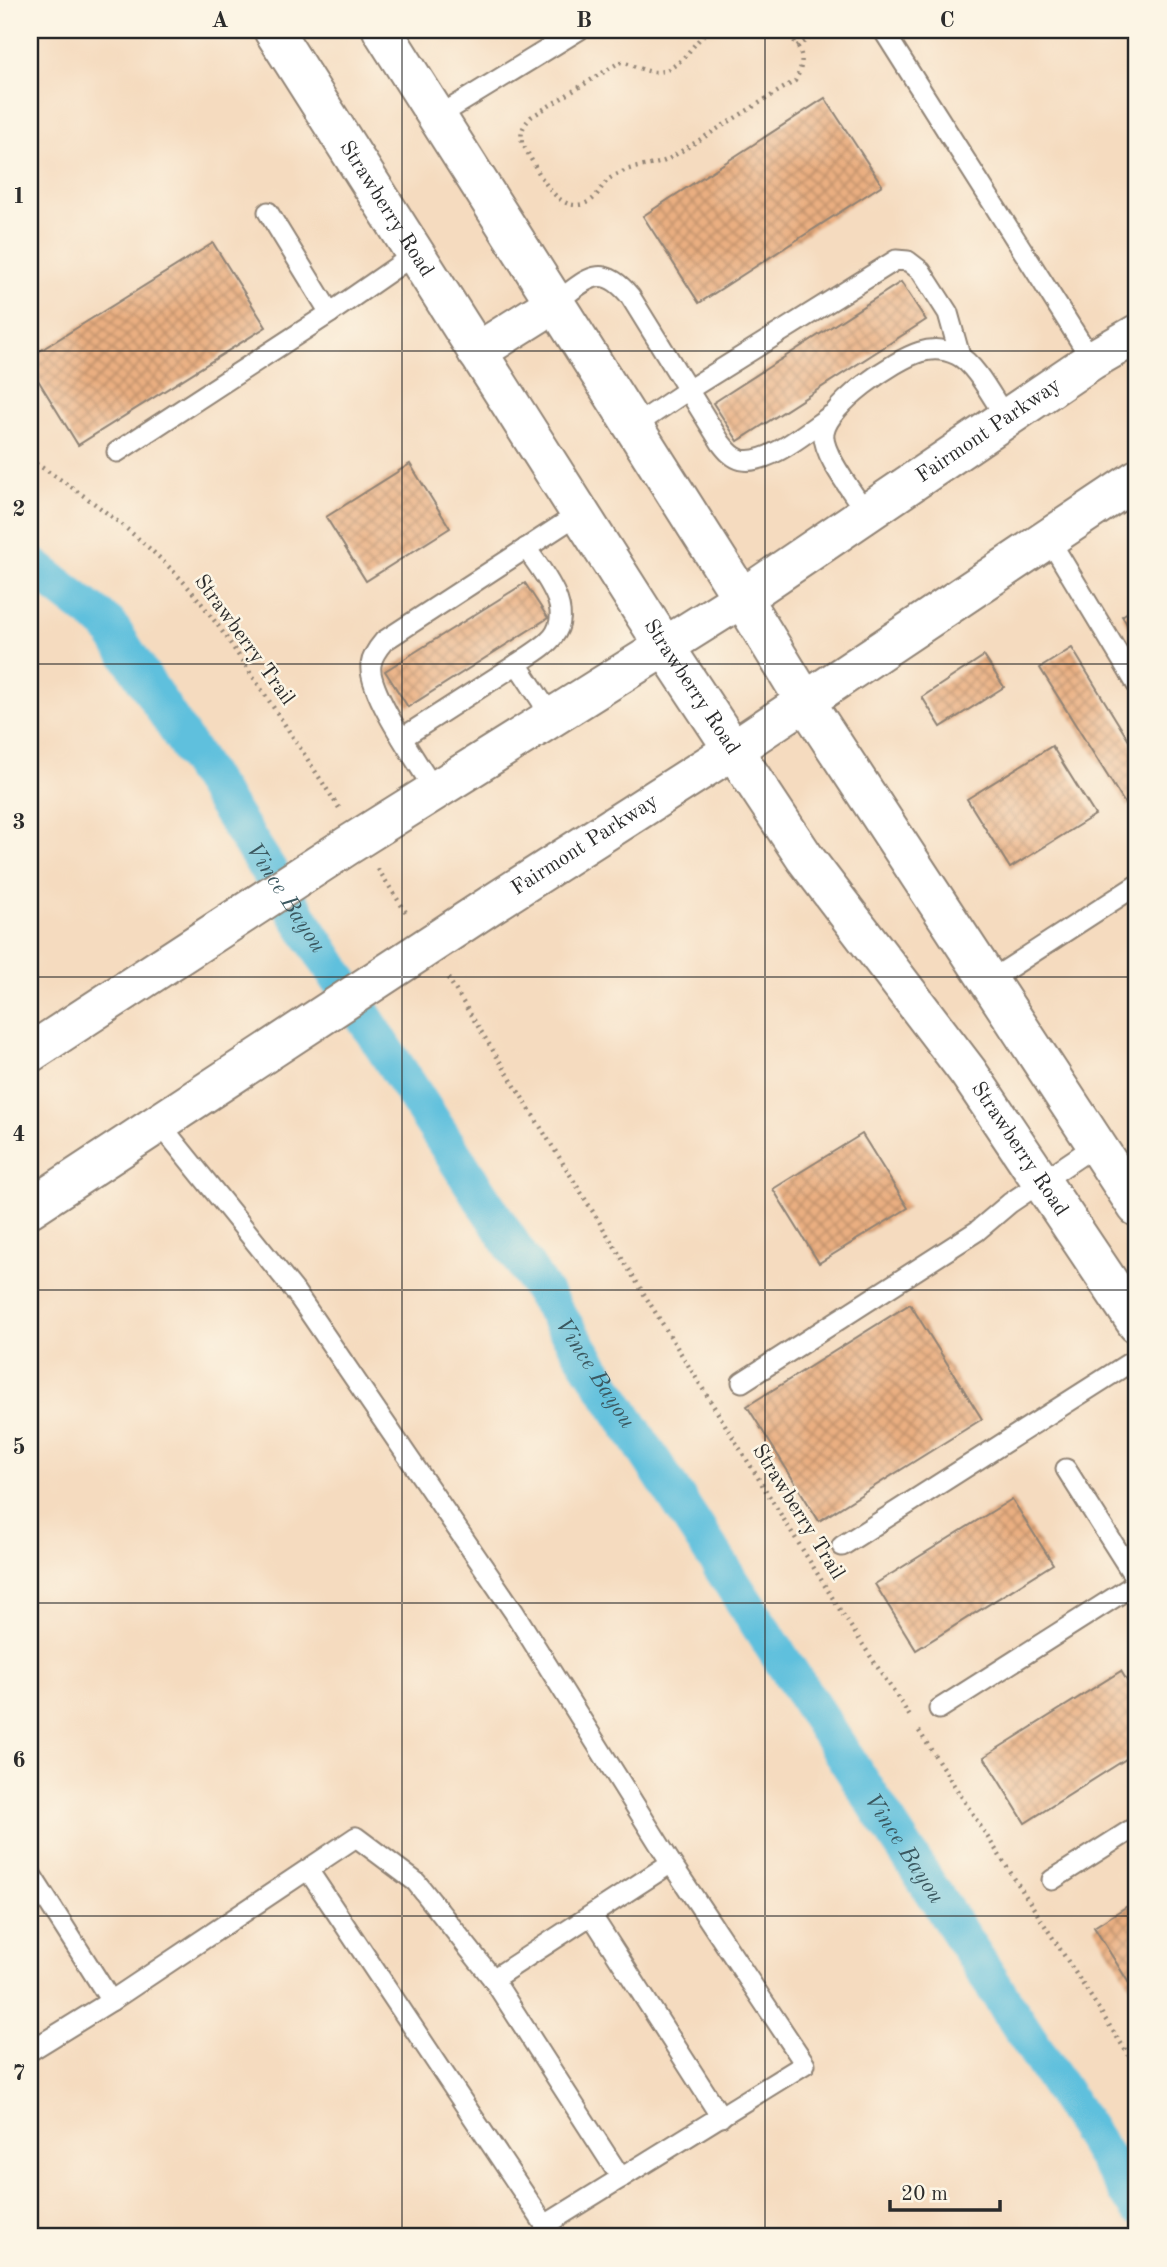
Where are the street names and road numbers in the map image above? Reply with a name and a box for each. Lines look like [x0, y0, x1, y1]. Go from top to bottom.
street label: Strawberry Road [336, 137, 438, 281]
street label: Fairmont Parkway [913, 374, 1064, 487]
street label: Strawberry Trail [190, 571, 298, 709]
street label: Strawberry Road [640, 616, 744, 758]
street label: Fairmont Parkway [508, 790, 662, 899]
street label: Strawberry Road [967, 1078, 1072, 1220]
street label: Strawberry Trail [748, 1441, 848, 1584]

